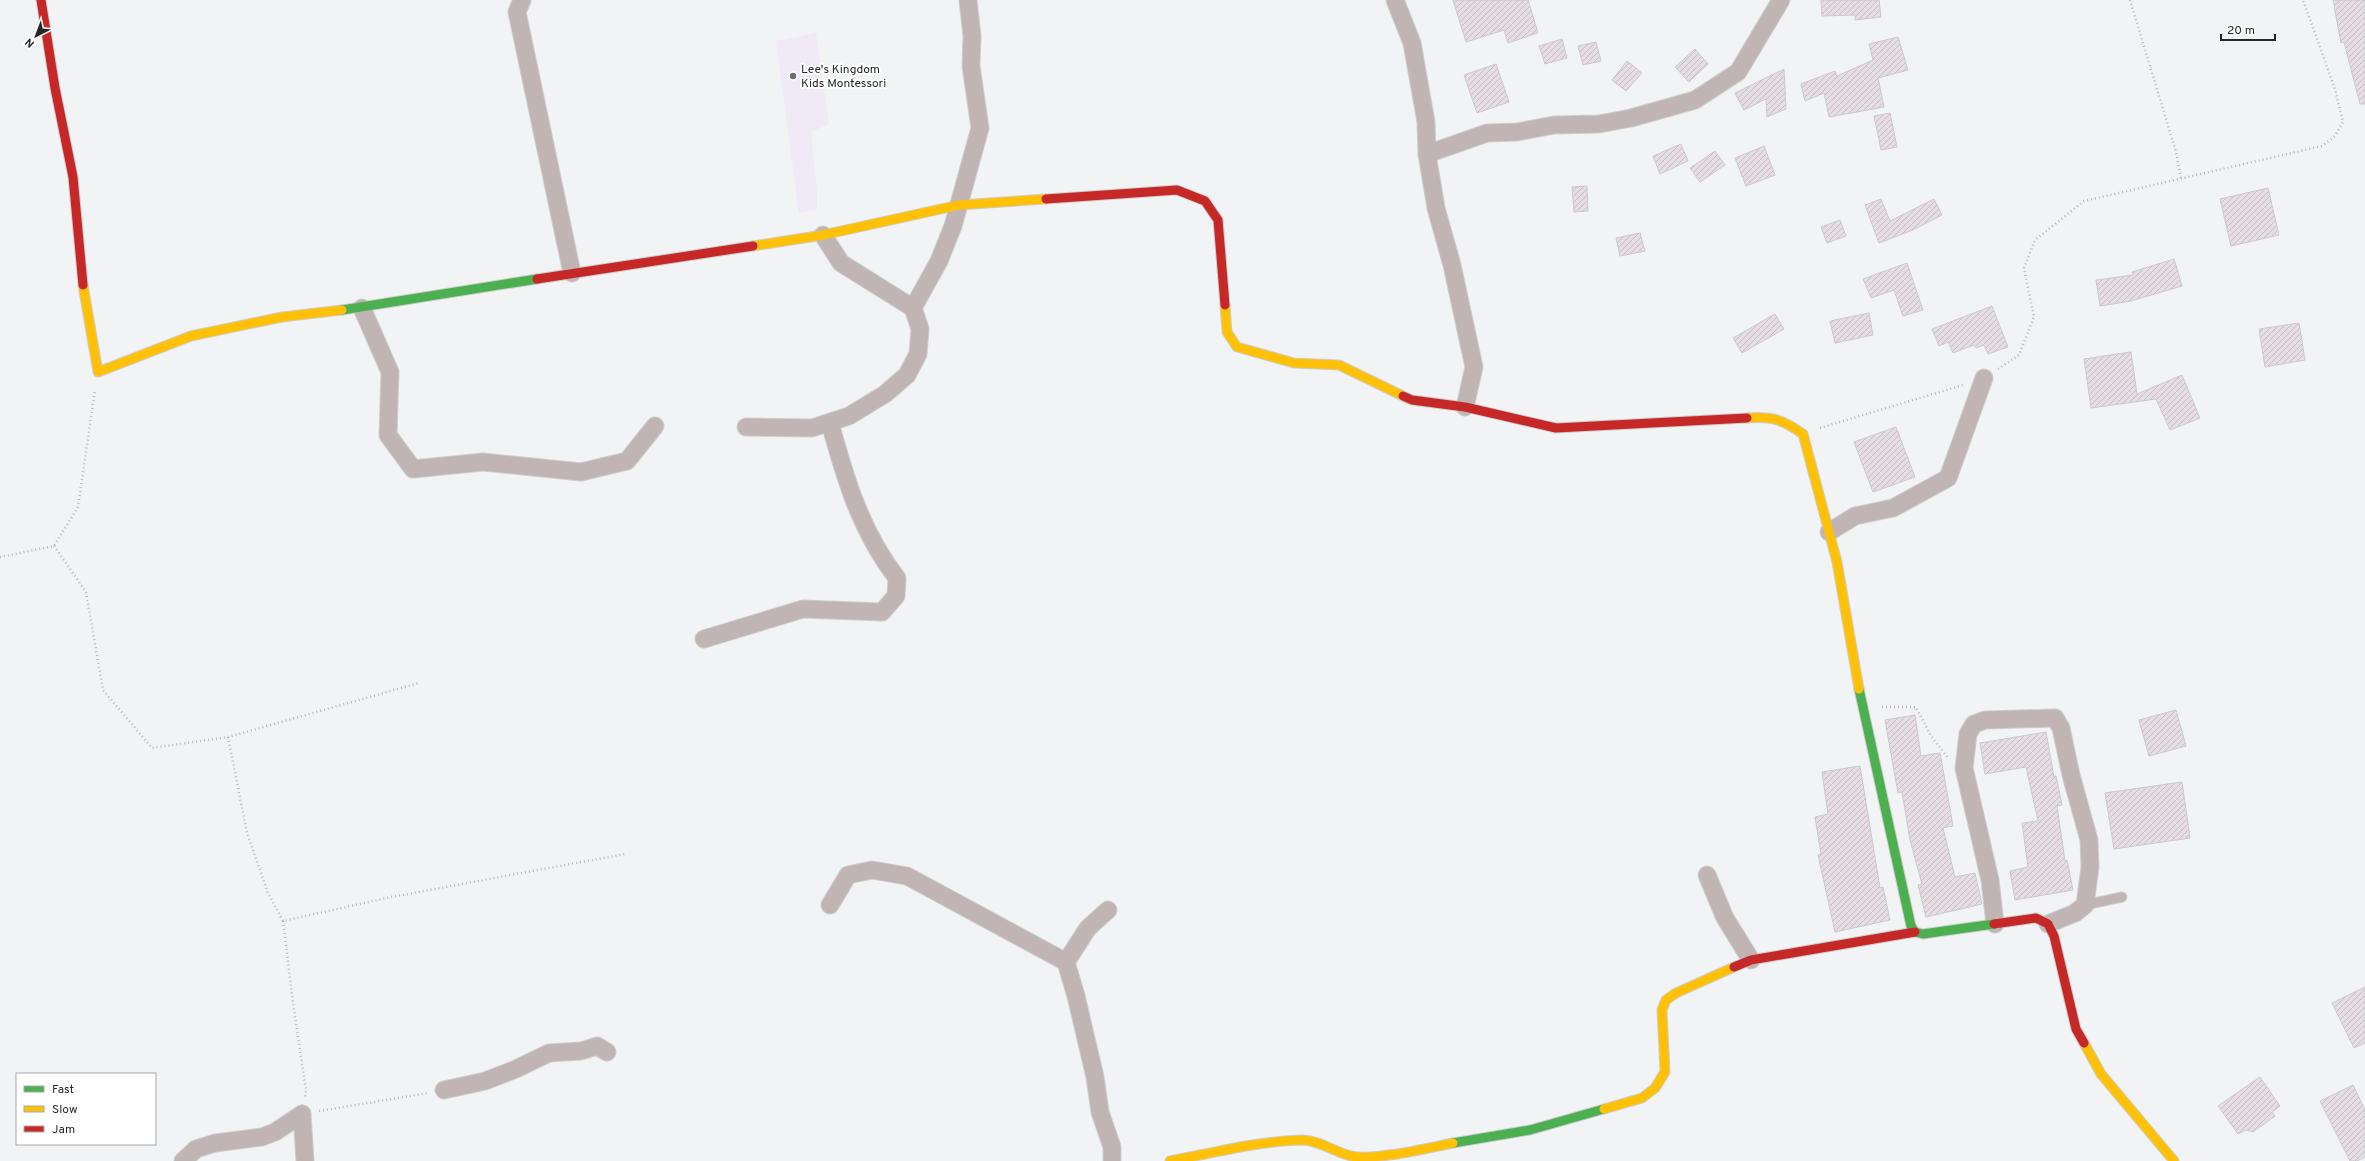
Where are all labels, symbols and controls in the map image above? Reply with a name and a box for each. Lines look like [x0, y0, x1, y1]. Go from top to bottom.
north arrow [16, 16, 56, 56]
scale bar [2221, 16, 2275, 42]
text: 20 m [2227, 23, 2255, 39]
text: N [22, 35, 38, 51]
place label: Lee's Kingdom Kids Montessori [801, 62, 886, 92]
marker: Lee's Kingdom Kids Montessori [788, 71, 798, 81]
legend [16, 1073, 156, 1145]
text: Fast [52, 1082, 74, 1098]
text: Slow [52, 1102, 78, 1118]
text: Jam [52, 1122, 75, 1138]

